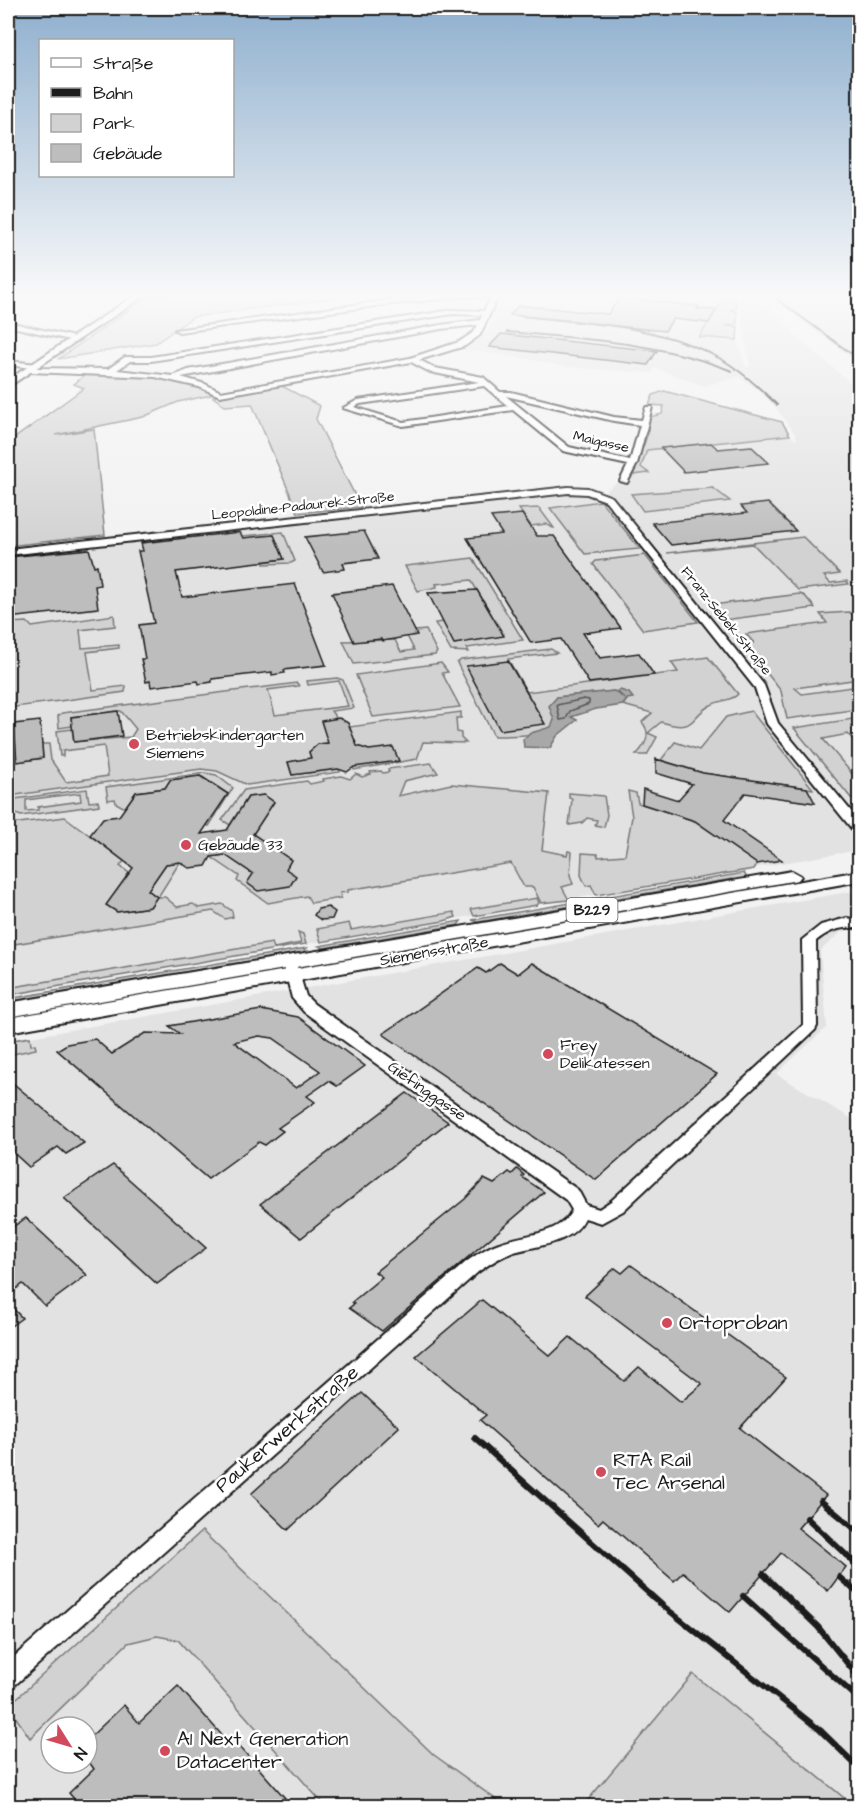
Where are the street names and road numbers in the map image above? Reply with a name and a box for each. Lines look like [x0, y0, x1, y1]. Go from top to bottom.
street label: Maigasse [571, 426, 631, 458]
street label: Leopoldine-Padaurek-Straße [210, 486, 396, 526]
street label: Franz-Sebek-Straße [676, 562, 776, 680]
road number: B229 [566, 898, 618, 922]
street label: Siemensstraße [378, 931, 490, 971]
street label: Giefinggasse [383, 1056, 471, 1127]
street label: Paukerwerkstraße [209, 1359, 365, 1499]

